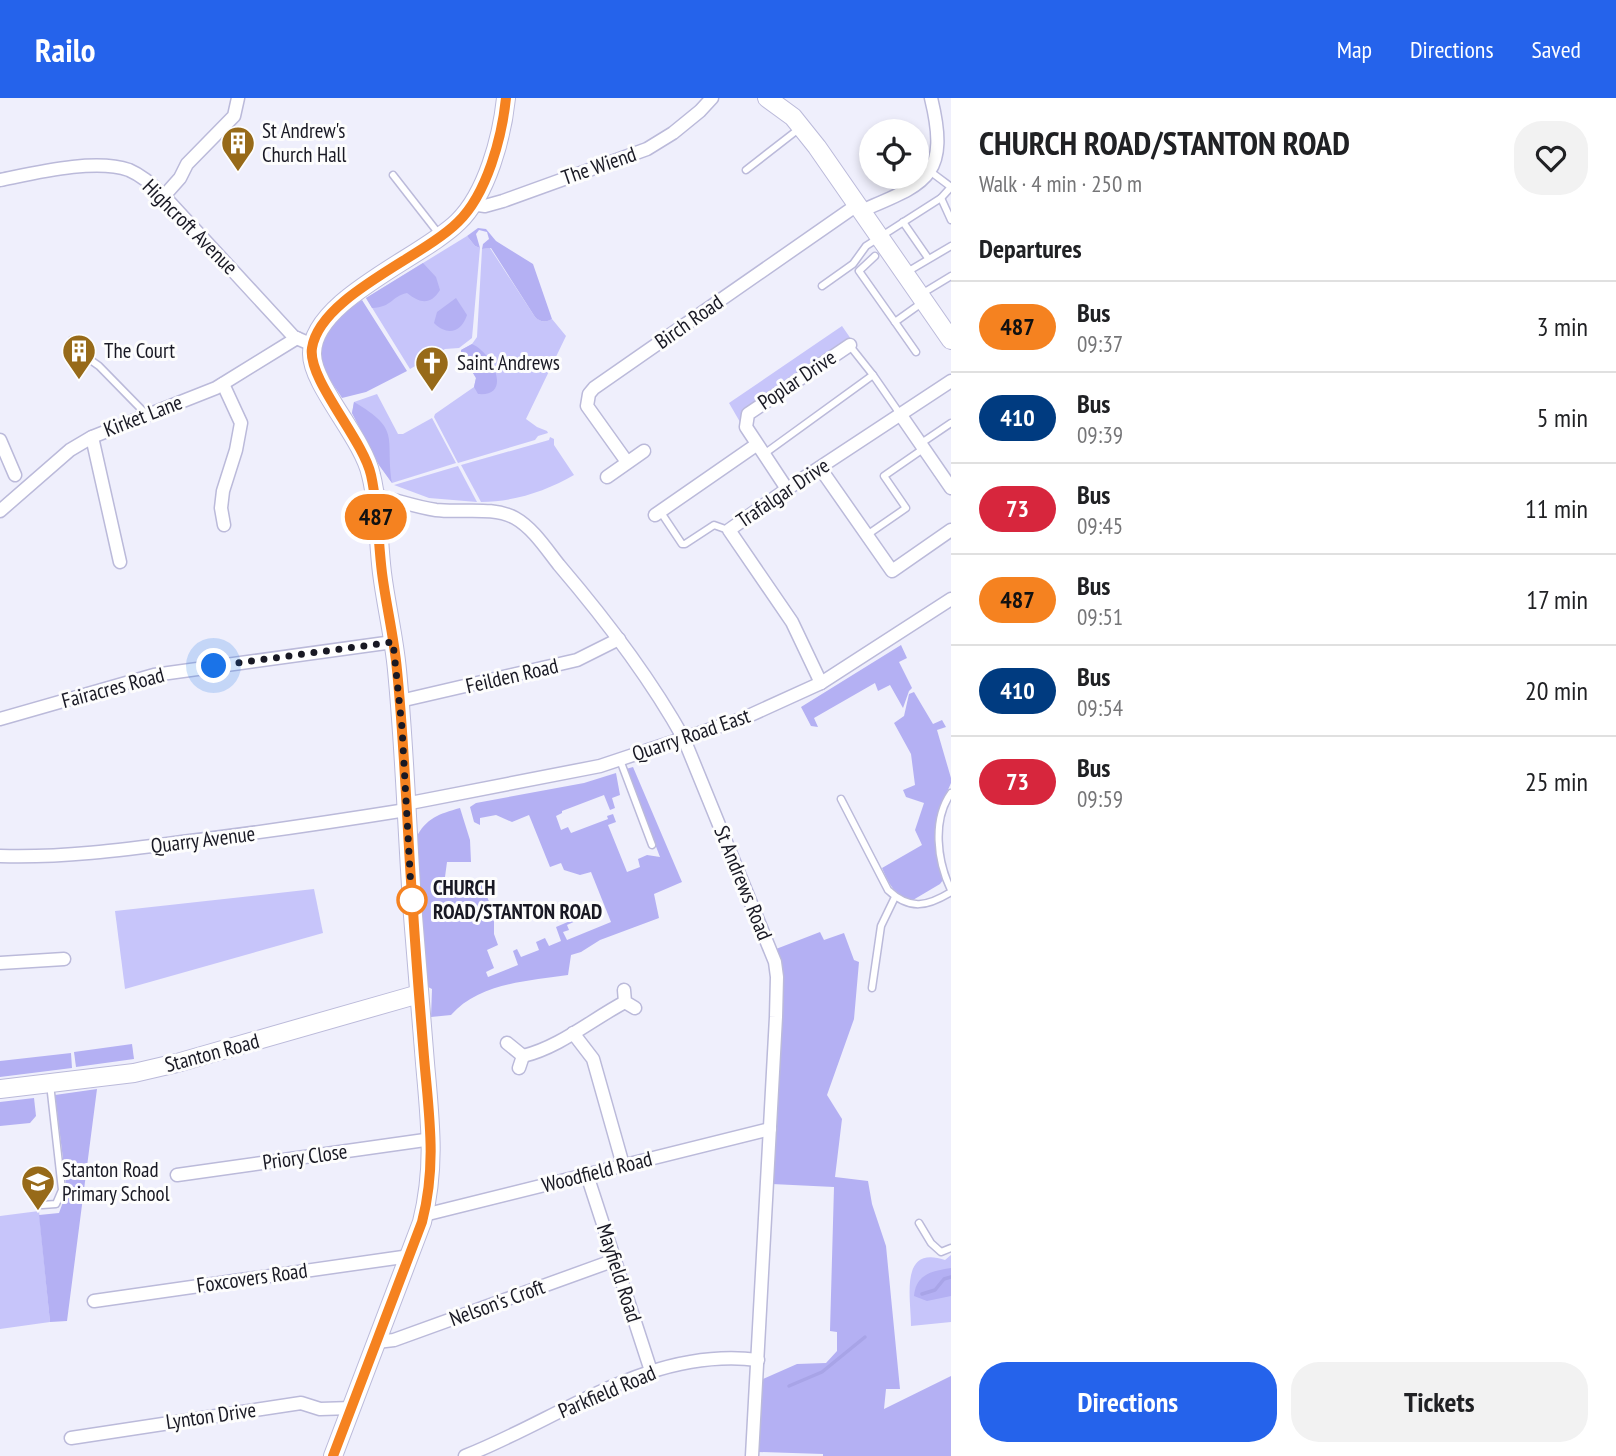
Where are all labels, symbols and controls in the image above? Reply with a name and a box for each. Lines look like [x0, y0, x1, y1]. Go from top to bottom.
text: Railo [35, 28, 95, 71]
text: Map [1337, 34, 1372, 65]
text: Directions [1410, 34, 1494, 65]
text: Saved [1532, 34, 1581, 65]
place label: St Andrew's Church Hall [262, 117, 346, 168]
map controls [859, 119, 929, 189]
button: locate [859, 119, 929, 189]
text: CHURCH ROAD/STANTON ROAD [979, 121, 1350, 164]
button: heart [1514, 121, 1588, 195]
building icon: St Andrew's Church Hall [219, 124, 257, 173]
street label: The Wiend [558, 140, 640, 191]
text: Walk · 4 min · 250 m [979, 169, 1142, 198]
street label: Highcroft Avenue [137, 173, 244, 280]
text: Departures [979, 232, 1082, 265]
street label: Birch Road [649, 288, 728, 355]
text: Bus [1077, 296, 1110, 329]
text: 3 min [1537, 310, 1588, 343]
text: 487 [1000, 311, 1035, 342]
text: 09:37 [1077, 329, 1123, 358]
building icon: The Court [60, 332, 98, 381]
place label: The Court [104, 337, 175, 364]
church icon: Saint Andrews [413, 344, 451, 393]
street label: Poplar Drive [752, 344, 841, 416]
place label: Saint Andrews [457, 349, 560, 376]
text: Bus [1077, 387, 1110, 420]
street label: Kirket Lane [100, 388, 186, 443]
text: 5 min [1537, 401, 1588, 434]
text: 410 [1000, 402, 1035, 433]
text: 09:39 [1077, 420, 1123, 449]
street label: Trafalgar Drive [731, 452, 834, 533]
text: Bus [1077, 478, 1110, 511]
text: 11 min [1525, 492, 1588, 525]
text: 73 [1006, 493, 1029, 524]
line badge: 487 [336, 494, 416, 540]
text: 487 [359, 501, 393, 532]
text: 09:45 [1077, 511, 1123, 540]
text: Bus [1077, 569, 1110, 602]
text: 17 min [1526, 583, 1588, 616]
text: 487 [1000, 584, 1035, 615]
text: 09:51 [1077, 602, 1123, 631]
your location [196, 648, 231, 683]
street label: Feilden Road [463, 652, 561, 699]
text: Bus [1077, 660, 1110, 693]
street label: Fairacres Road [59, 661, 167, 714]
text: 20 min [1525, 674, 1588, 707]
text: 410 [1000, 675, 1035, 706]
text: 09:54 [1077, 693, 1123, 722]
street label: Quarry Road East [628, 702, 754, 767]
text: Bus [1077, 751, 1110, 784]
text: 25 min [1525, 765, 1588, 798]
text: 73 [1006, 766, 1029, 797]
text: 09:59 [1077, 784, 1123, 813]
street label: Quarry Avenue [149, 820, 257, 859]
street label: St Andrews Road [708, 822, 779, 944]
place label: CHURCH ROAD/STANTON ROAD [433, 874, 602, 925]
marker: CHURCH ROAD/STANTON ROAD [397, 885, 427, 915]
street label: Stanton Road [162, 1027, 262, 1078]
street label: Priory Close [261, 1137, 349, 1176]
street label: Woodfield Road [539, 1145, 655, 1198]
place label: Stanton Road Primary School [62, 1156, 170, 1207]
school or university icon: Stanton Road Primary School [19, 1163, 57, 1212]
street label: Mayfield Road [591, 1220, 648, 1325]
street label: Foxcovers Road [195, 1256, 309, 1299]
street label: Nelson's Croft [446, 1273, 548, 1332]
street label: Parkfield Road [554, 1359, 660, 1424]
button: Directions [979, 1362, 1277, 1442]
button: Tickets [1291, 1362, 1588, 1442]
street label: Lynton Drive [164, 1396, 258, 1435]

